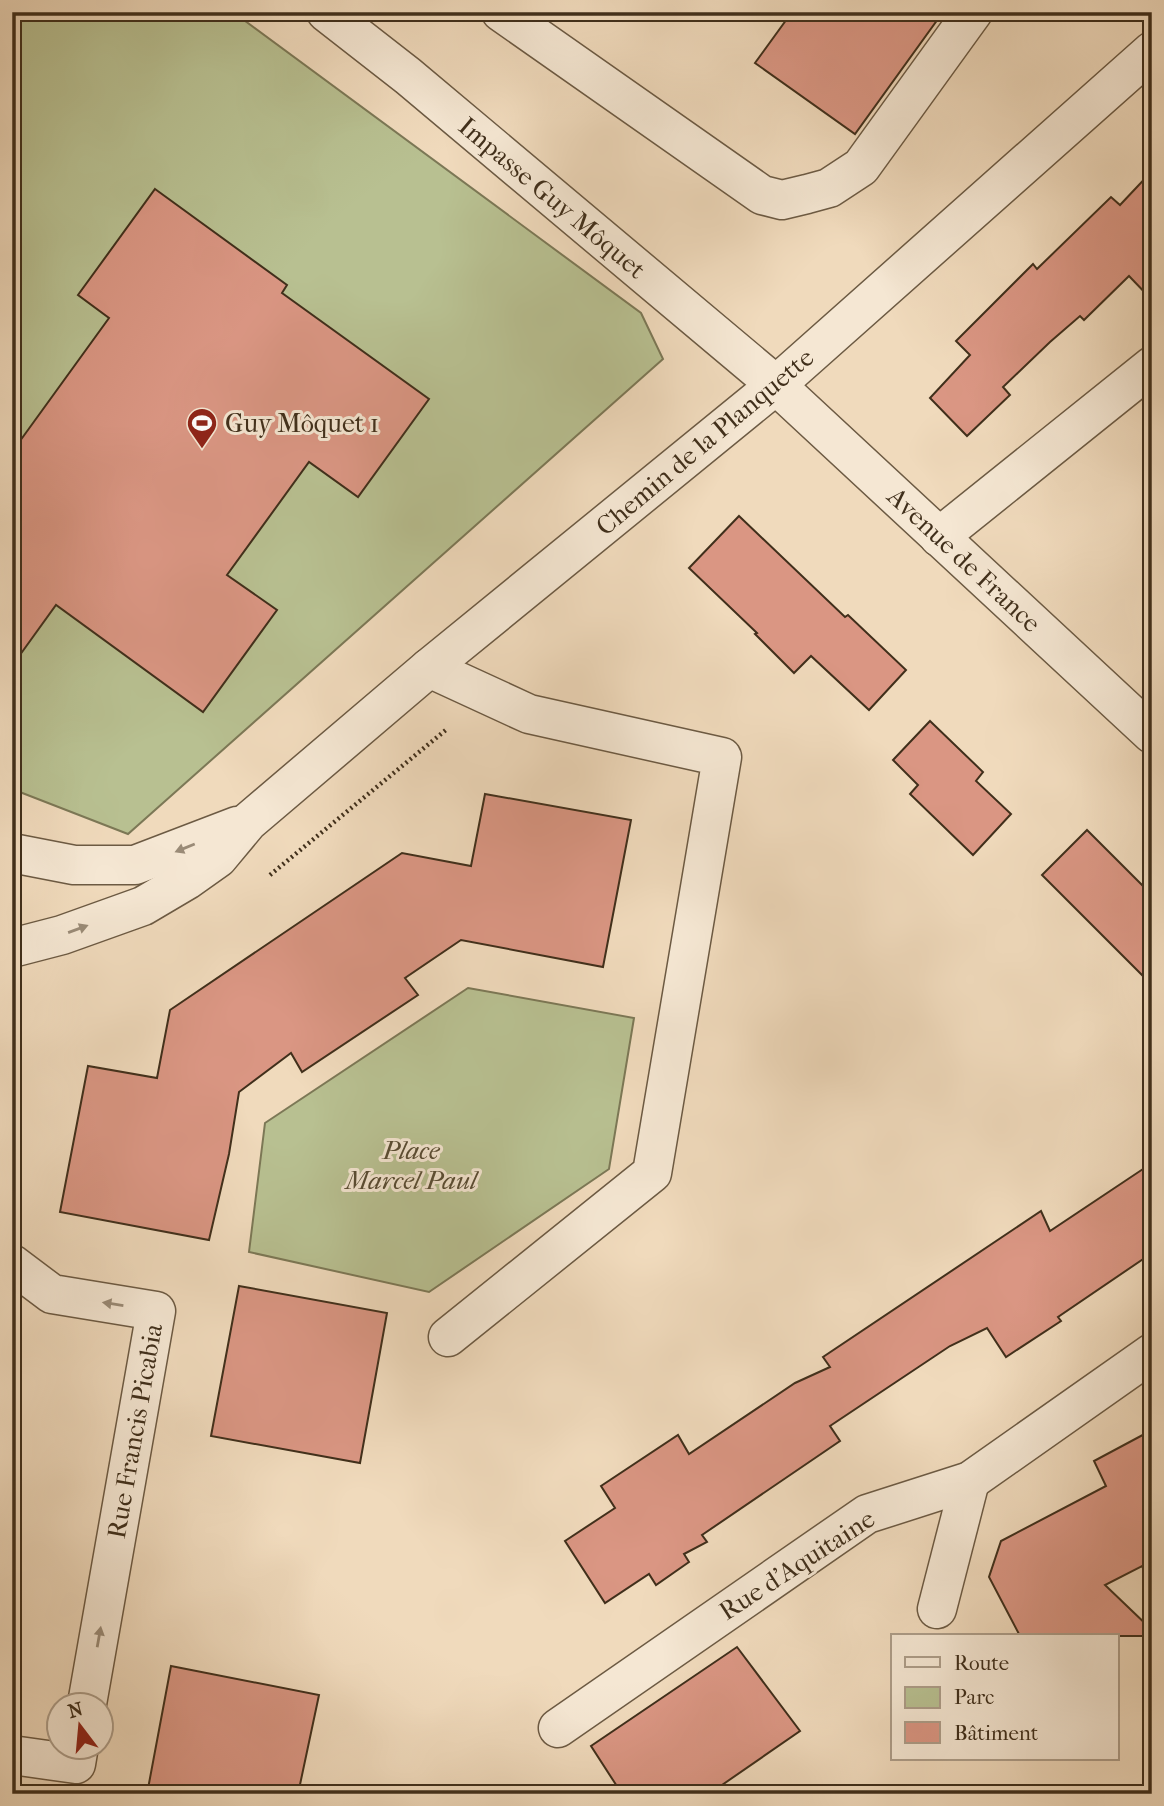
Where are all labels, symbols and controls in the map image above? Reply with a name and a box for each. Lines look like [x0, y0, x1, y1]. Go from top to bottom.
street label: Impasse Guy Môquet [452, 111, 652, 286]
street label: Chemin de la Planquette [590, 342, 820, 542]
sports icon: Guy Môquet 1 [185, 406, 219, 450]
place label: Guy Môquet 1 [225, 408, 379, 439]
street label: Avenue de France [880, 480, 1047, 639]
one-way arrow [174, 842, 195, 853]
one-way arrow [67, 923, 88, 934]
park label: Place Marcel Paul [344, 1135, 479, 1196]
one-way arrow [102, 1298, 124, 1309]
street label: Rue Francis Picabia [101, 1320, 169, 1541]
street label: Rue d'Aquitaine [713, 1503, 881, 1627]
one-way arrow [94, 1626, 105, 1648]
legend [891, 1634, 1118, 1760]
text: Route [954, 1651, 1009, 1675]
text: Parc [954, 1685, 994, 1709]
north arrow [46, 1690, 116, 1760]
text: N [66, 1698, 86, 1723]
text: Bâtiment [954, 1721, 1039, 1745]

